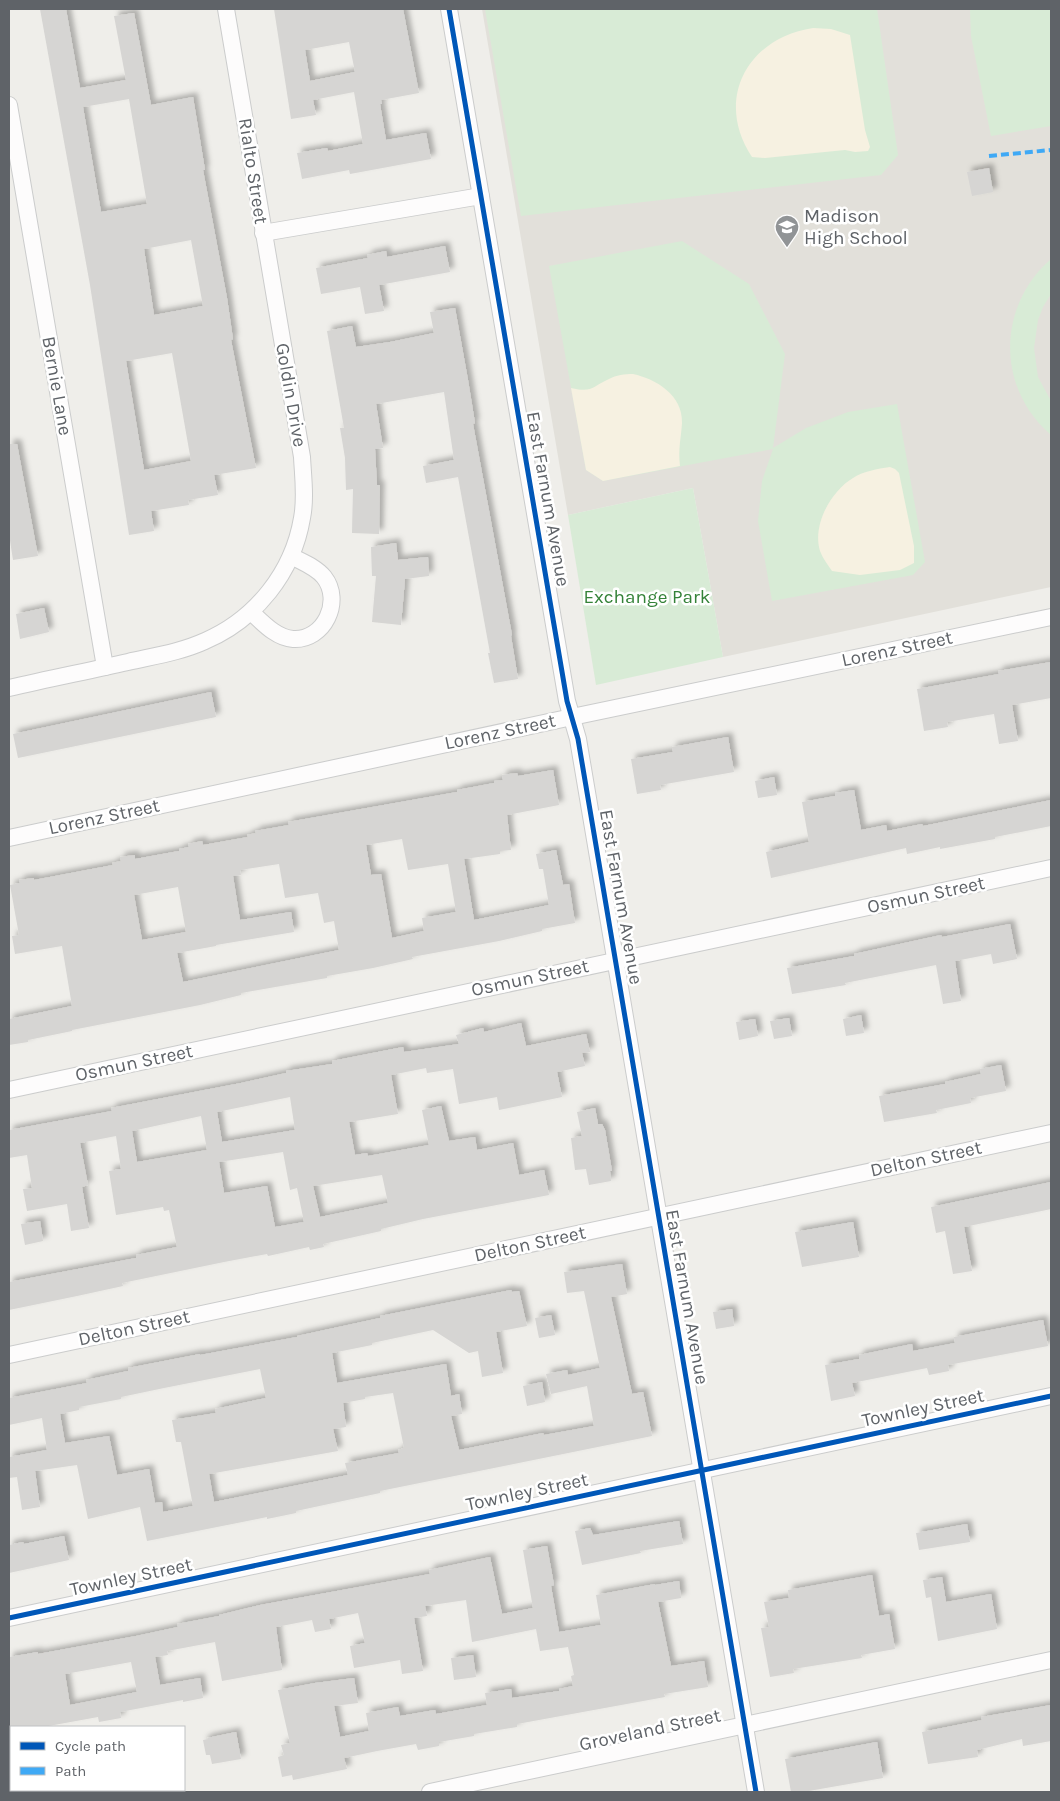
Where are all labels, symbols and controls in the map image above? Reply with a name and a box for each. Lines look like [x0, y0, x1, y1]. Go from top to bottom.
street label: Rialto Street [234, 116, 272, 226]
place label: Madison High School [804, 205, 908, 249]
school or university icon: Madison High School [774, 214, 800, 248]
street label: Bernie Lane [37, 335, 77, 437]
street label: Goldin Drive [271, 341, 311, 449]
street label: East Farnum Avenue [522, 410, 574, 588]
park label: Exchange Park [583, 586, 711, 608]
street label: Lorenz Street [839, 626, 955, 672]
street label: Lorenz Street [442, 709, 558, 755]
street label: Lorenz Street [46, 794, 162, 840]
street label: East Farnum Avenue [595, 808, 647, 986]
street label: Osmun Street [865, 872, 987, 918]
street label: Osmun Street [469, 955, 591, 1001]
street label: Osmun Street [73, 1040, 195, 1086]
street label: Delton Street [868, 1136, 984, 1182]
street label: East Farnum Avenue [661, 1208, 713, 1386]
street label: Delton Street [472, 1221, 588, 1267]
street label: Delton Street [76, 1305, 192, 1351]
street label: Townley Street [860, 1384, 986, 1432]
street label: Townley Street [464, 1468, 590, 1516]
street label: Townley Street [68, 1553, 194, 1601]
street label: Groveland Street [577, 1704, 723, 1756]
legend [10, 1726, 185, 1791]
text: Cycle path [55, 1737, 126, 1755]
text: Path [55, 1762, 86, 1780]

